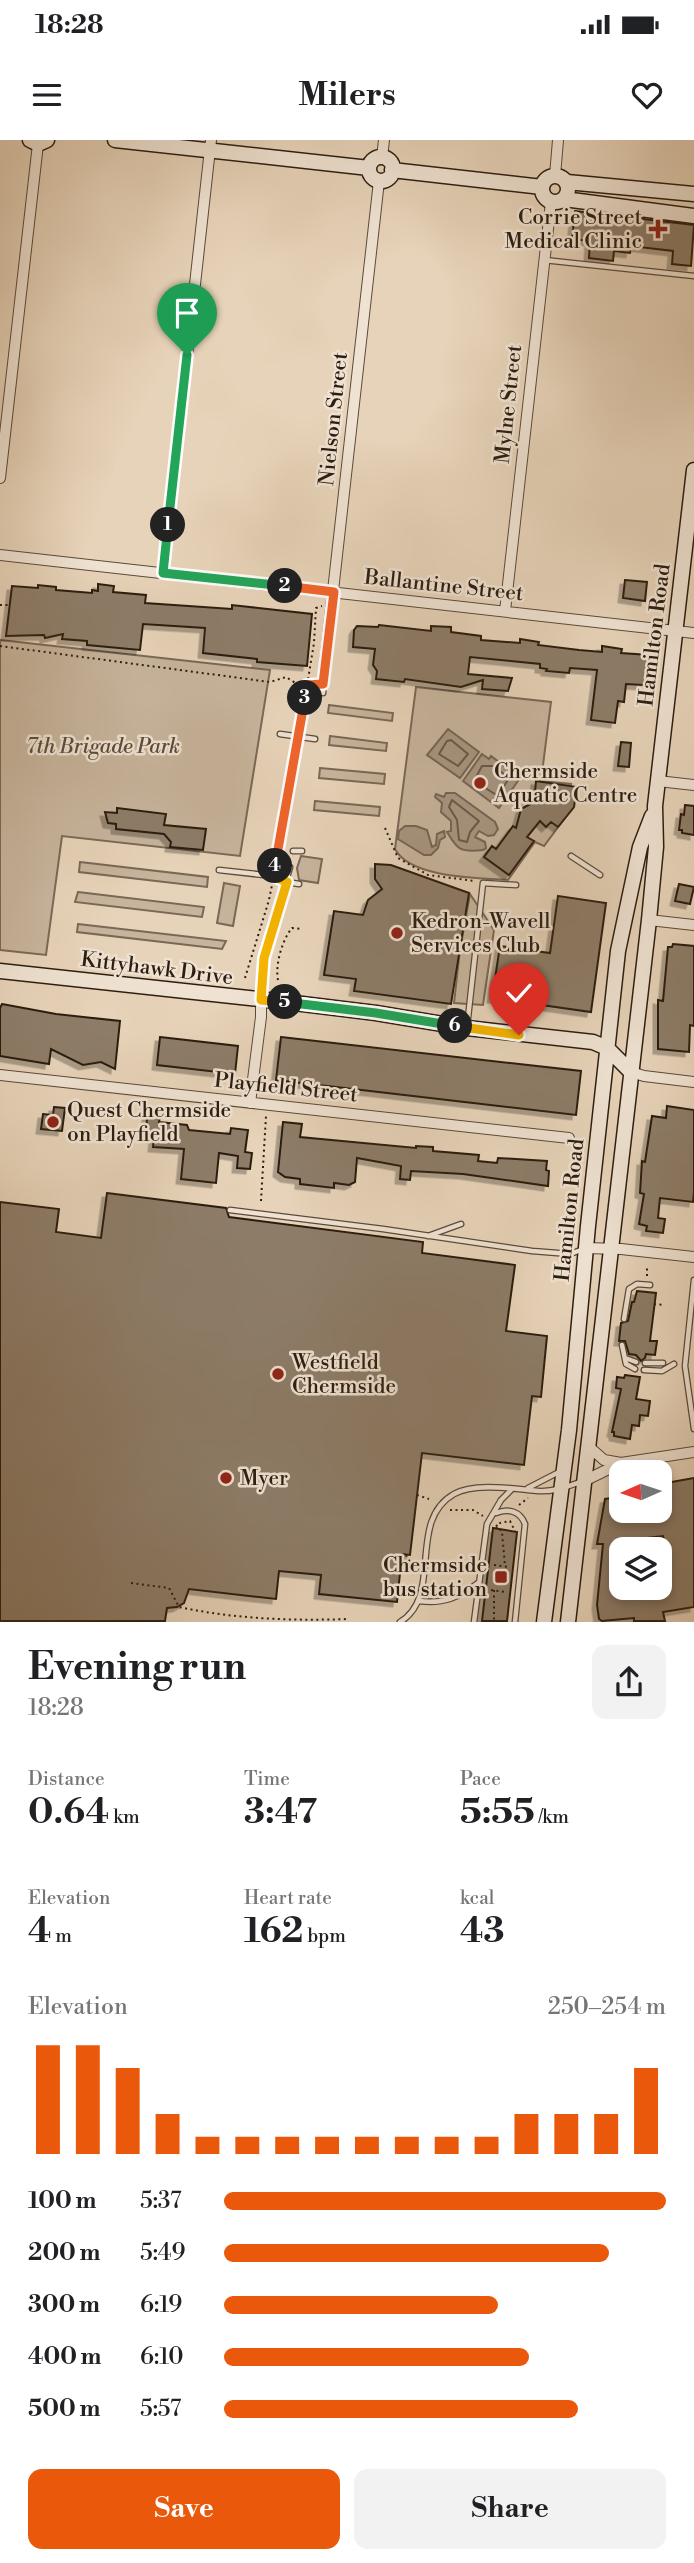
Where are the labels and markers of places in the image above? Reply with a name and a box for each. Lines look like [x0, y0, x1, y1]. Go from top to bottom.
place label: Corrie Street Medical Clinic [505, 205, 643, 255]
marker: Corrie Street Medical Clinic [648, 219, 668, 239]
pin [157, 283, 217, 355]
pin: 1 [150, 508, 186, 542]
pin: 2 [268, 568, 302, 604]
pin: 3 [288, 680, 322, 716]
place label: Chermside Aquatic Centre [493, 759, 637, 809]
marker: Chermside Aquatic Centre [472, 775, 488, 791]
pin: 4 [258, 848, 292, 884]
place label: Kedron-Wavell Services Club [411, 909, 551, 959]
marker: Kedron-Wavell Services Club [389, 925, 405, 941]
pin [489, 963, 549, 1035]
pin: 5 [268, 984, 302, 1020]
pin: 6 [438, 1008, 472, 1043]
place label: Quest Chermside on Playfield [67, 1098, 231, 1148]
marker: Quest Chermside on Playfield [45, 1114, 61, 1130]
place label: Westfield Chermside [291, 1350, 396, 1400]
marker: Westfield Chermside [270, 1366, 286, 1382]
place label: Myer [240, 1466, 288, 1492]
marker: Myer [218, 1470, 234, 1486]
place label: Chermside bus station [383, 1553, 487, 1603]
marker: Chermside bus station [493, 1569, 509, 1585]

